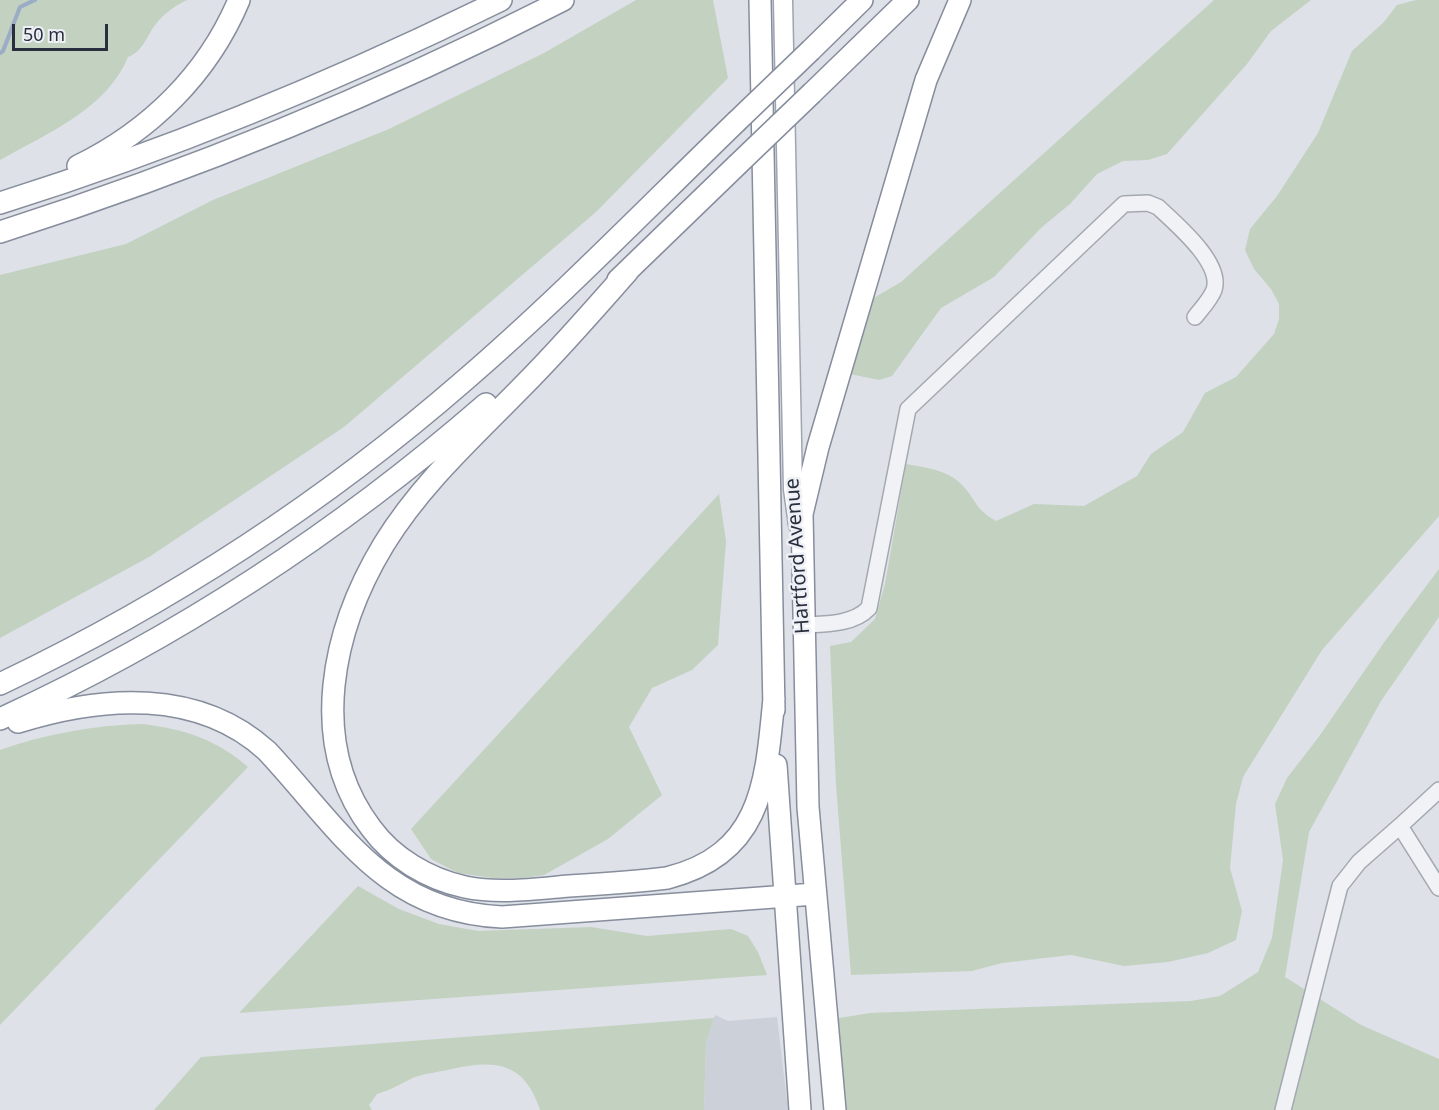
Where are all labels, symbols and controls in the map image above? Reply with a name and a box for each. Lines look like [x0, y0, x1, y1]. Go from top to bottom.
scale bar [15, 12, 111, 50]
text: 50 m [23, 22, 65, 46]
street label: Hartford Avenue [781, 477, 815, 635]

